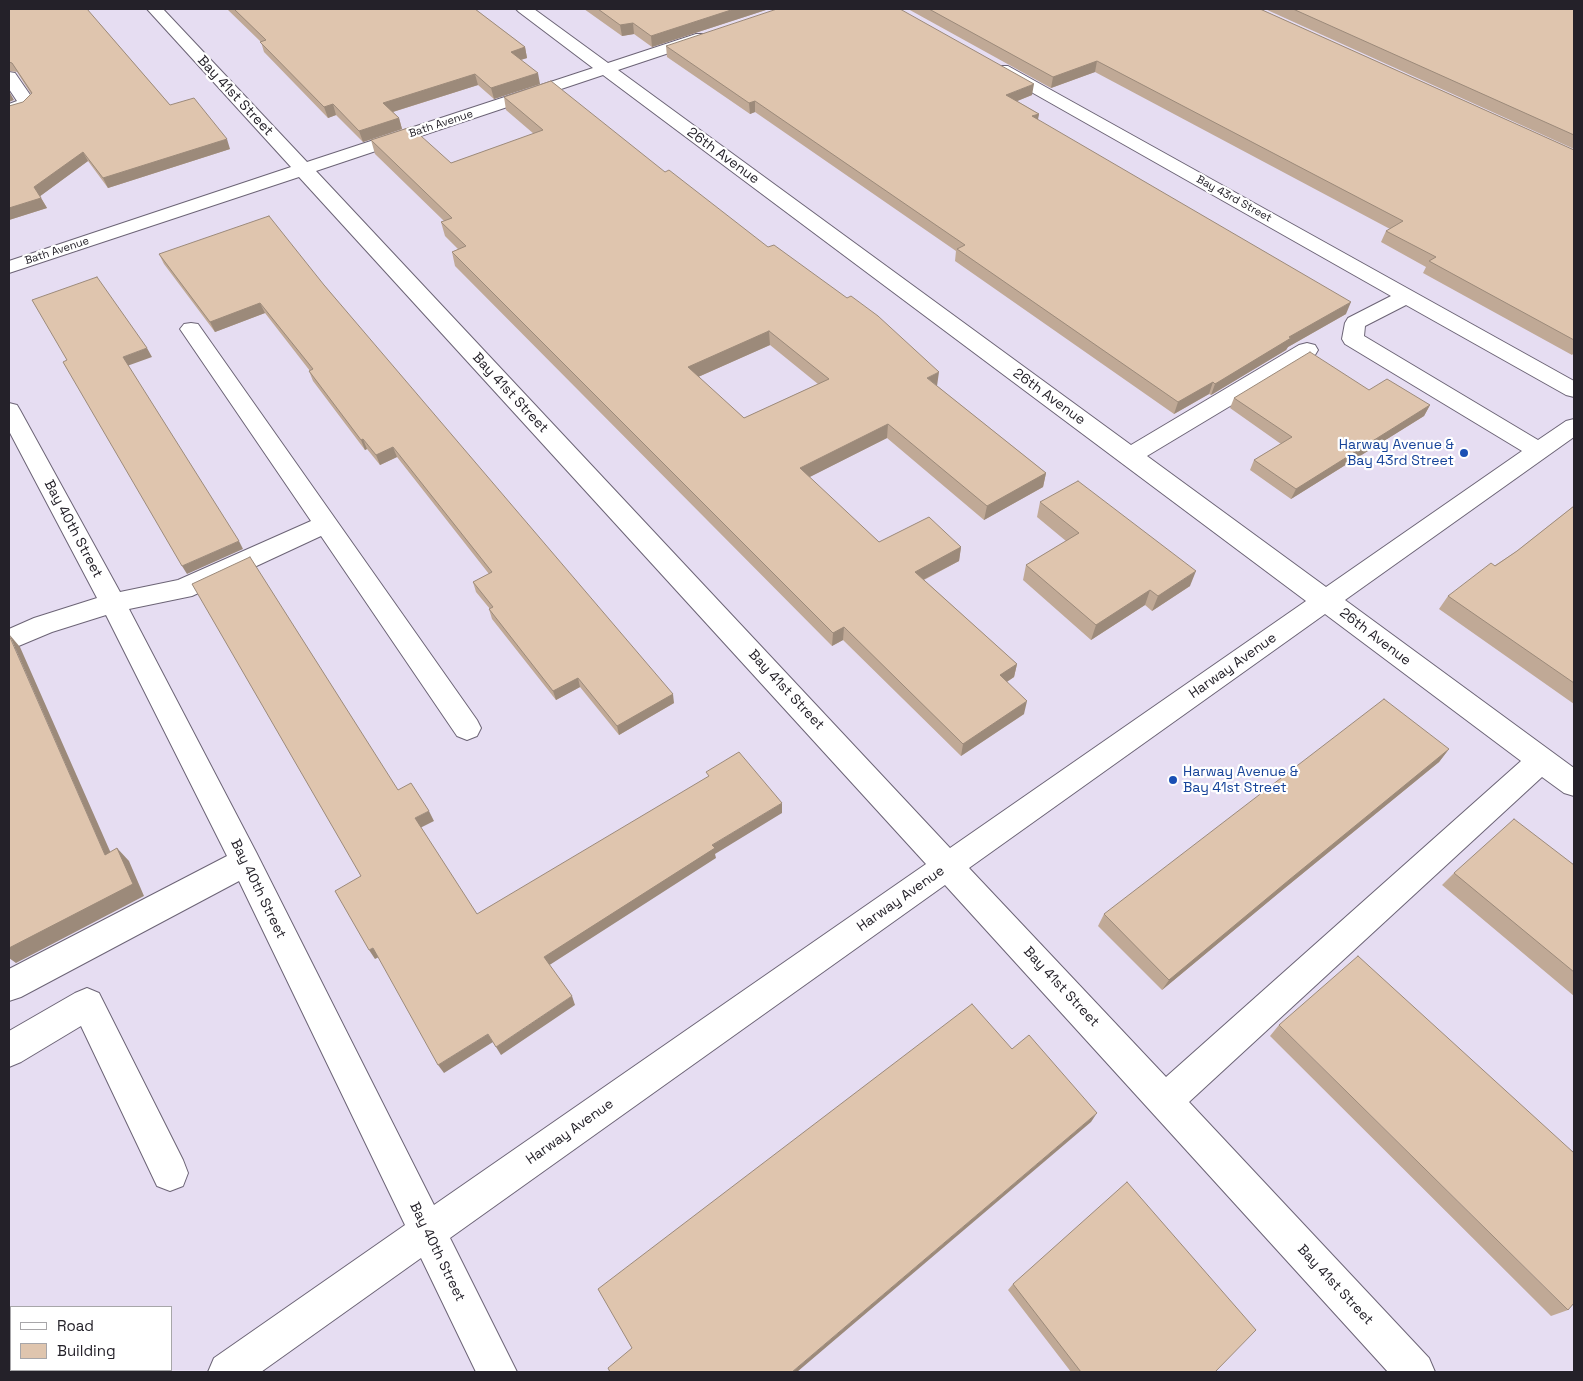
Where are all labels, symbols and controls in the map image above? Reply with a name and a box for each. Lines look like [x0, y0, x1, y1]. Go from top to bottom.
street label: Bay 41st Street [194, 52, 276, 140]
street label: Bath Avenue [407, 107, 475, 141]
street label: 26th Avenue [684, 124, 762, 188]
street label: Bay 43rd Street [1194, 173, 1274, 225]
street label: Bath Avenue [23, 234, 91, 268]
street label: Bay 41st Street [469, 349, 551, 437]
street label: 26th Avenue [1010, 365, 1088, 429]
place label: Harway Avenue & Bay 43rd Street [1339, 437, 1454, 470]
marker: Harway Avenue & Bay 43rd Street [1458, 447, 1470, 459]
street label: Bay 40th Street [40, 477, 106, 581]
street label: 26th Avenue [1336, 605, 1414, 669]
street label: Harway Avenue [1186, 630, 1280, 702]
street label: Bay 41st Street [745, 646, 827, 734]
place label: Harway Avenue & Bay 41st Street [1183, 764, 1298, 796]
marker: Harway Avenue & Bay 41st Street [1167, 774, 1179, 786]
street label: Bay 40th Street [227, 837, 289, 941]
street label: Harway Avenue [854, 863, 948, 935]
street label: Bay 41st Street [1020, 943, 1102, 1031]
street label: Harway Avenue [523, 1096, 617, 1168]
street label: Bay 40th Street [406, 1200, 468, 1304]
street label: Bay 41st Street [1294, 1241, 1376, 1329]
legend [10, 1306, 172, 1371]
text: Road [57, 1316, 94, 1335]
text: Building [57, 1341, 116, 1360]

